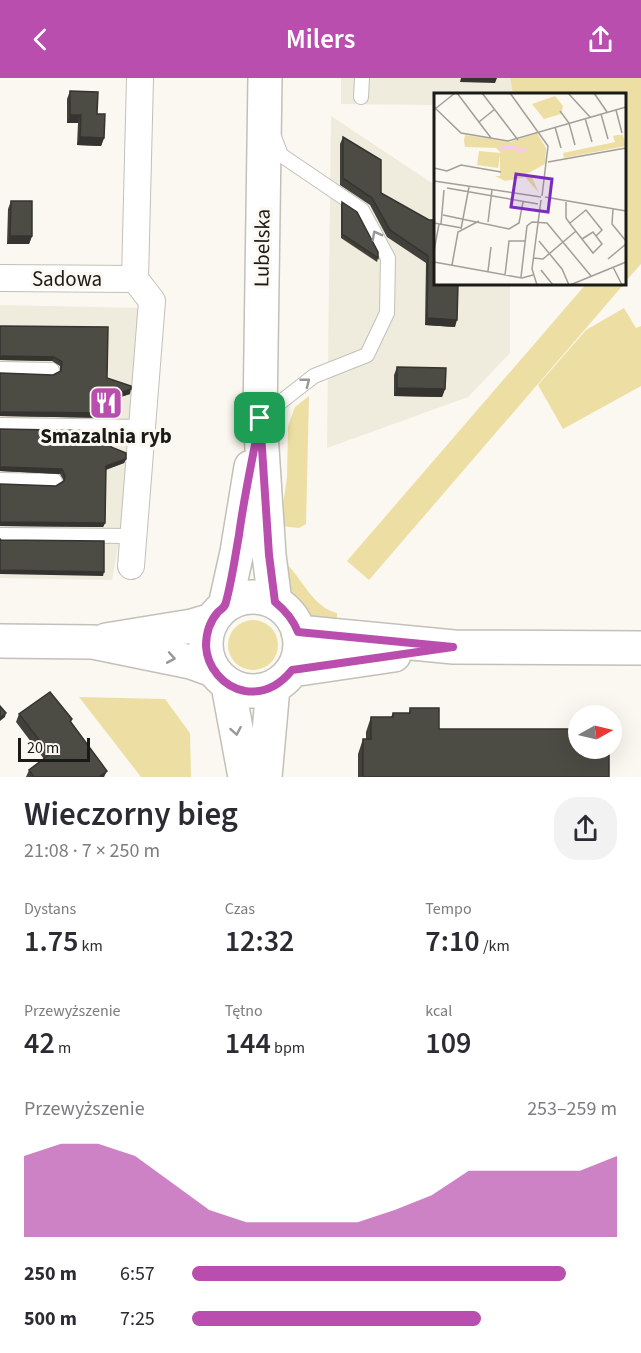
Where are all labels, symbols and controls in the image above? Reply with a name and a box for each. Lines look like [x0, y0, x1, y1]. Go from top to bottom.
text: Milers [286, 20, 355, 59]
icon: back [24, 23, 57, 56]
icon: share [584, 23, 617, 56]
inset map [434, 93, 626, 285]
street label: Lubelska [246, 209, 278, 287]
one-way arrow [372, 231, 383, 241]
street label: Sadowa [32, 264, 102, 294]
one-way arrow [299, 379, 310, 390]
restaurant icon: Smazalnia ryb [88, 385, 124, 421]
pin [234, 392, 285, 443]
icon: arrive [243, 401, 276, 434]
place label: Smazalnia ryb [40, 421, 172, 451]
one-way arrow [165, 651, 175, 664]
north arrow [568, 705, 622, 759]
map controls [568, 705, 622, 759]
one-way arrow [230, 726, 242, 735]
scale bar [18, 735, 90, 762]
text: 20 m [27, 737, 59, 759]
text: Wieczorny bieg [24, 791, 238, 838]
button: share [554, 797, 617, 860]
text: 21:08 · 7 × 250 m [24, 837, 160, 865]
text: Dystans [24, 898, 76, 920]
text: Czas [225, 898, 255, 920]
text: Tempo [425, 898, 472, 920]
text: 1.75 [24, 920, 78, 963]
text: 12:32 [225, 920, 294, 963]
text: 7:10 [425, 920, 480, 963]
text: km [78, 935, 103, 957]
text: /km [480, 935, 510, 957]
text: Przewyższenie [24, 1000, 121, 1022]
text: Tętno [225, 1000, 263, 1022]
text: kcal [425, 1000, 452, 1022]
text: 42 [24, 1022, 55, 1065]
text: 144 [225, 1022, 271, 1065]
text: 109 [425, 1022, 472, 1065]
text: m [55, 1037, 71, 1059]
text: bpm [271, 1037, 305, 1059]
text: Przewyższenie [24, 1095, 145, 1123]
text: 253–259 m [527, 1095, 617, 1123]
text: 250 m [24, 1260, 77, 1288]
text: 6:57 [120, 1260, 155, 1288]
text: 500 m [24, 1305, 77, 1333]
text: 7:25 [120, 1305, 155, 1333]

